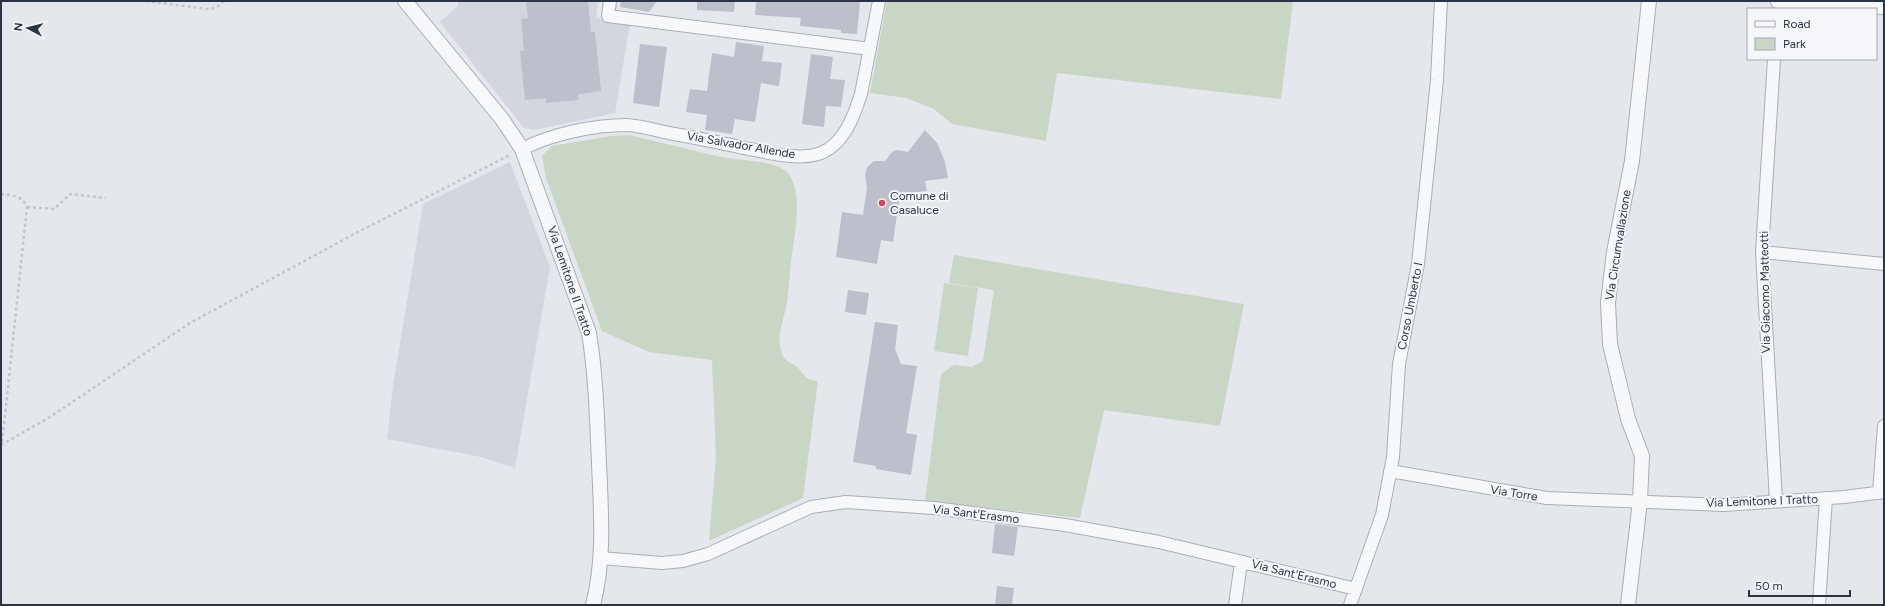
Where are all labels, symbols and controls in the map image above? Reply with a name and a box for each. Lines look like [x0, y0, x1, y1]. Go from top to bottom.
north arrow [8, 8, 48, 48]
legend [1747, 8, 1877, 60]
text: Road [1783, 17, 1811, 31]
text: N [12, 22, 26, 32]
text: Park [1783, 37, 1806, 51]
street label: Via Salvador Allende [686, 129, 797, 162]
street label: Via Circumvallazione [1602, 188, 1634, 301]
place label: Comune di Casaluce [890, 189, 949, 217]
marker: Comune di Casaluce [877, 198, 887, 208]
street label: Via Lemitone II Tratto [545, 224, 595, 338]
street label: Via Giacomo Matteotti [1757, 231, 1773, 353]
street label: Corso Umberto I [1395, 261, 1425, 351]
street label: Via Torre [1489, 482, 1539, 504]
street label: Via Lemitone I Tratto [1706, 492, 1818, 510]
street label: Via Sant'Erasmo [932, 502, 1020, 526]
street label: Via Sant'Erasmo [1250, 557, 1338, 591]
scale bar [1749, 572, 1850, 598]
text: 50 m [1755, 579, 1783, 593]

